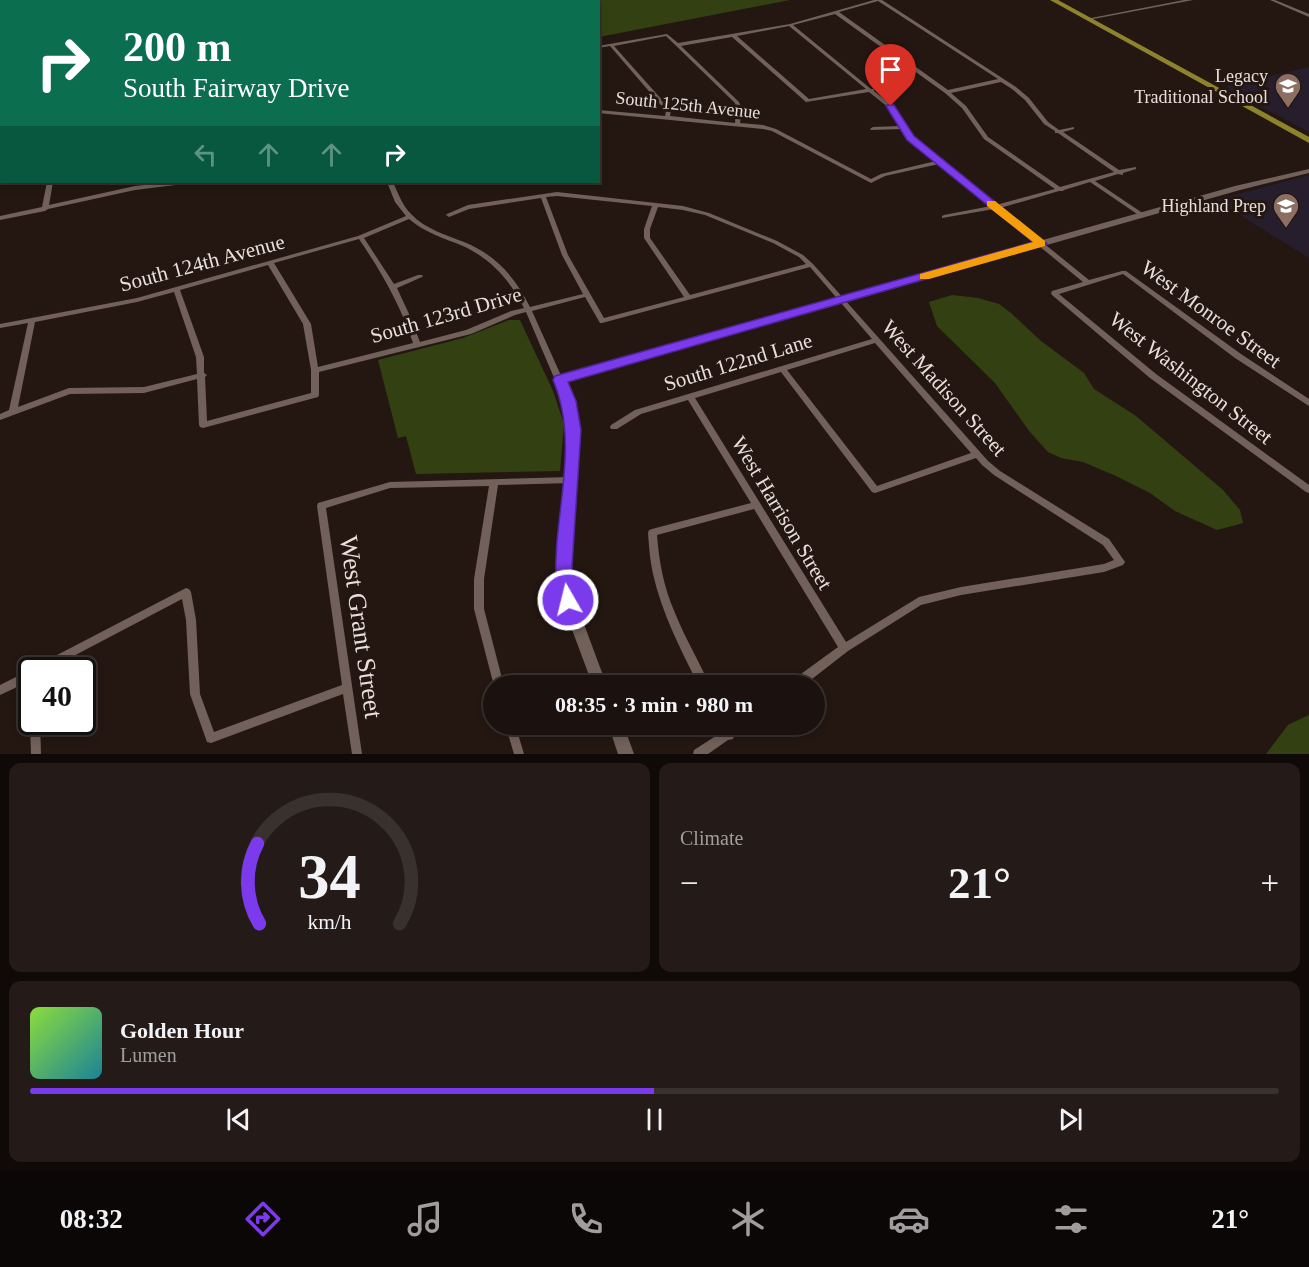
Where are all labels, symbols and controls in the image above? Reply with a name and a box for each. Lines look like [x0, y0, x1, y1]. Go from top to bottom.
icon: right [24, 24, 102, 102]
text: 200 m [123, 24, 232, 70]
pin [865, 44, 916, 106]
icon: arrive [874, 53, 907, 86]
place label: Legacy Traditional School [1134, 66, 1268, 107]
school or university icon: Legacy Traditional School [1273, 71, 1303, 109]
text: South Fairway Drive [123, 73, 349, 103]
street label: South 125th Avenue [615, 87, 761, 123]
icon: left [189, 138, 222, 171]
icon: ahead [252, 138, 285, 171]
icon: ahead [315, 138, 348, 171]
icon: right [378, 138, 411, 171]
school or university icon: Highland Prep [1271, 191, 1301, 229]
place label: Highland Prep [1162, 196, 1266, 216]
street label: South 124th Avenue [117, 229, 287, 297]
street label: West Monroe Street [1136, 255, 1286, 373]
street label: South 123rd Drive [368, 282, 524, 348]
street label: West Washington Street [1105, 307, 1277, 449]
street label: West Madison Street [877, 315, 1011, 461]
street label: South 122nd Lane [661, 328, 815, 396]
street label: West Harrison Street [727, 432, 837, 594]
street label: West Grant Street [334, 534, 388, 721]
position arrow [536, 568, 600, 632]
speed limit sign: 40 [18, 657, 96, 735]
text: 08:35 · 3 min · 980 m [555, 692, 753, 717]
text: Climate [680, 827, 743, 849]
text: 34 [298, 842, 361, 911]
text: 21° [948, 858, 1011, 908]
text: − [680, 865, 699, 901]
text: + [1260, 865, 1279, 901]
text: km/h [307, 911, 352, 935]
text: Golden Hour [120, 1018, 244, 1043]
text: Lumen [120, 1044, 177, 1066]
icon: previous [222, 1103, 255, 1136]
icon: pause [638, 1103, 671, 1136]
icon: next [1054, 1103, 1087, 1136]
icon: directions [242, 1198, 284, 1240]
icon: music [404, 1198, 446, 1240]
icon: phone [565, 1198, 607, 1240]
icon: climate [727, 1198, 769, 1240]
icon: car [888, 1198, 930, 1240]
icon: filters [1050, 1198, 1092, 1240]
text: 08:32 [60, 1204, 123, 1234]
text: 21° [1211, 1204, 1249, 1234]

